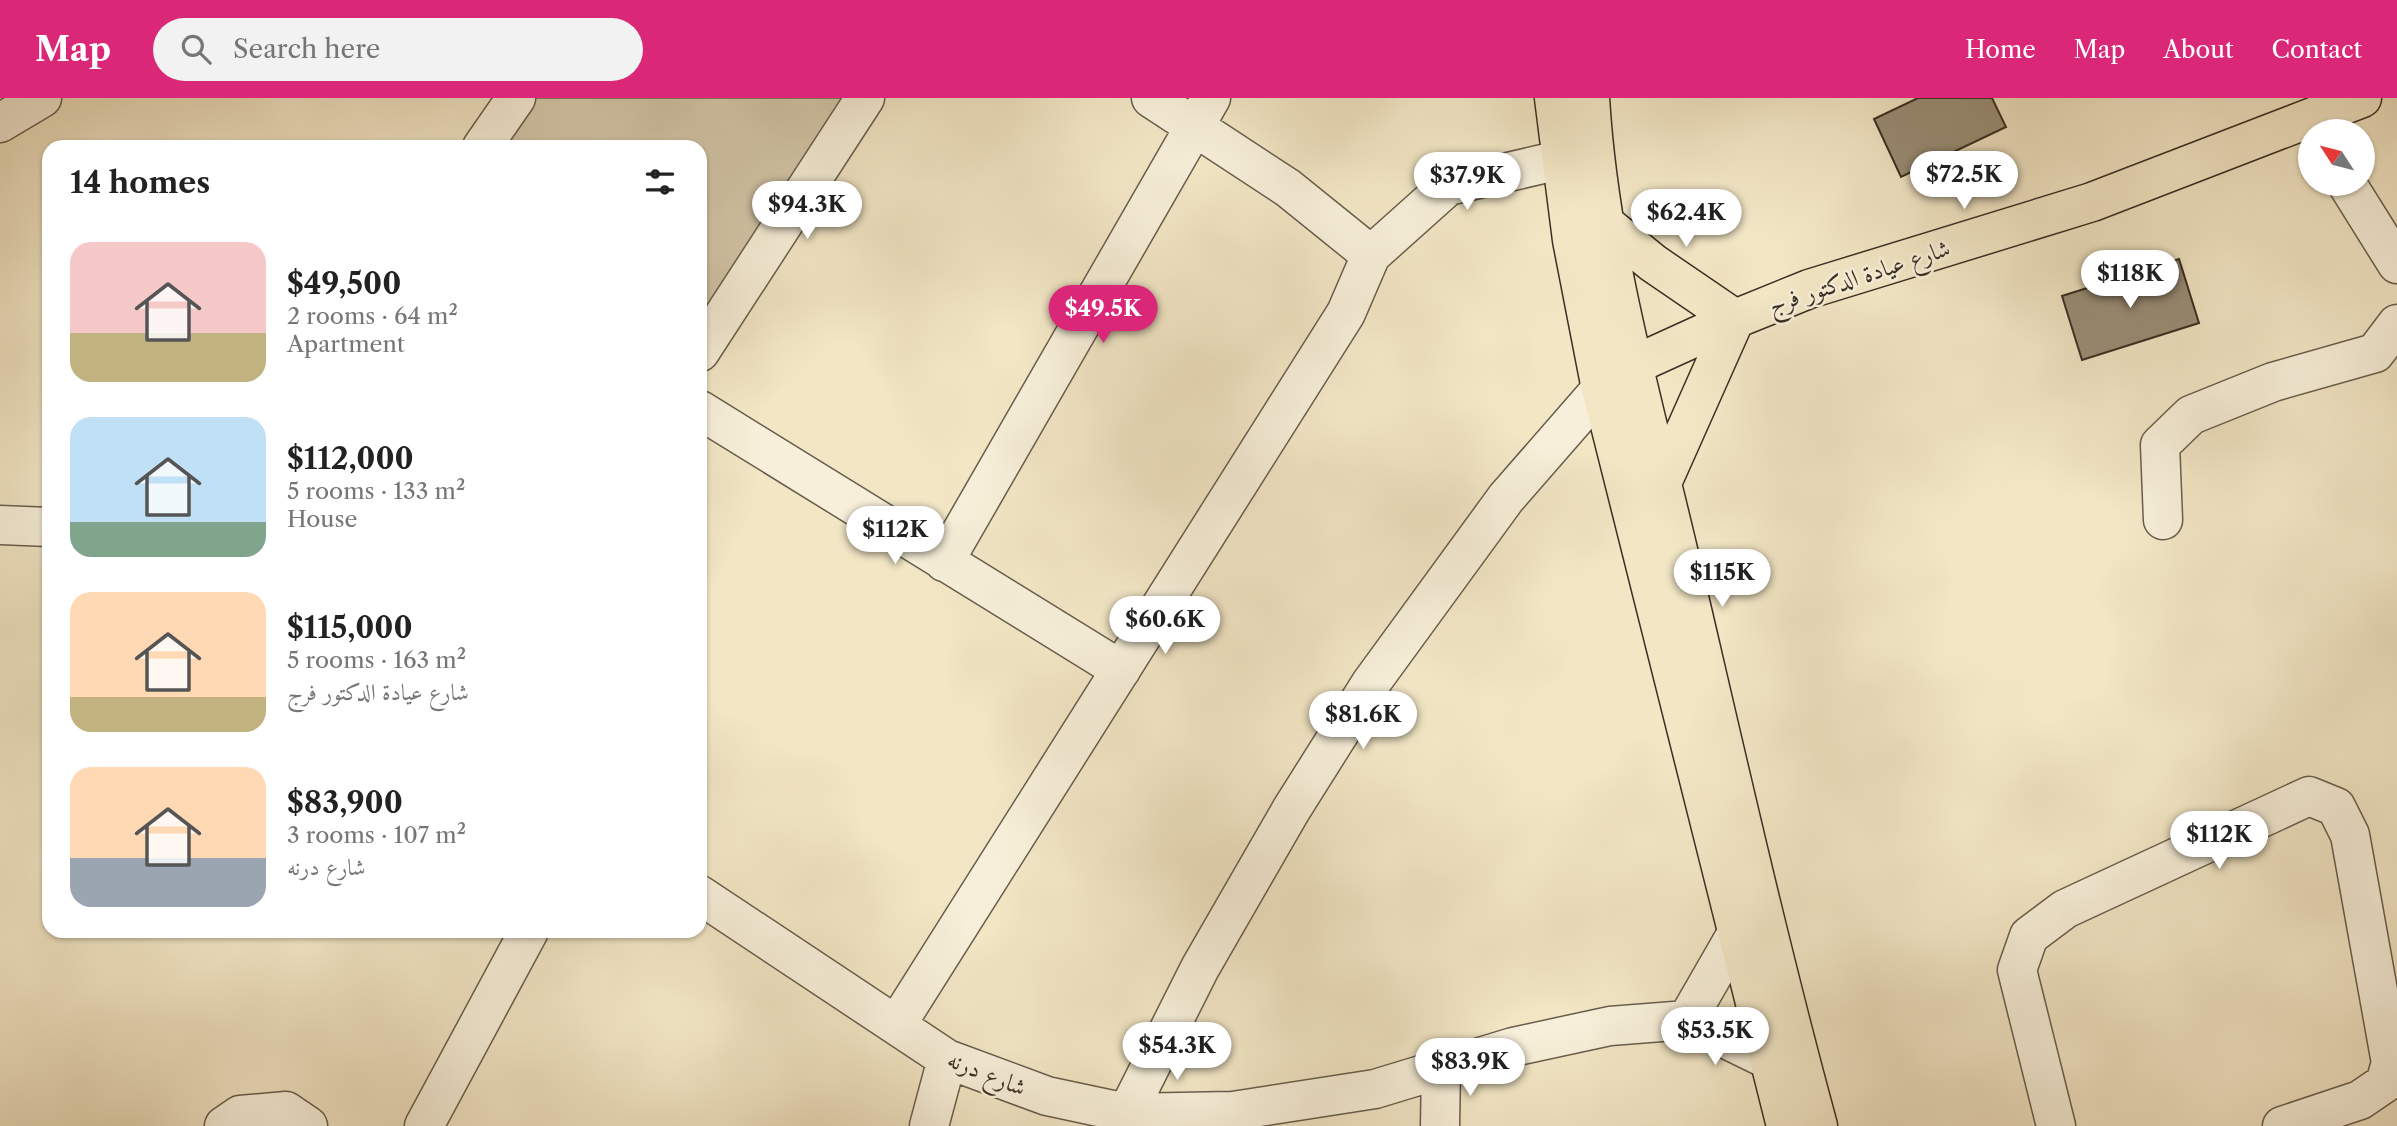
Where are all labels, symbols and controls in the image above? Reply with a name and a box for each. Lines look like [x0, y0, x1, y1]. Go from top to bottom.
search box [153, 18, 643, 81]
text: Map [35, 29, 111, 70]
icon: search [177, 30, 215, 68]
text: Search here [233, 33, 380, 65]
text: Home [1965, 35, 2036, 64]
text: Map [2074, 35, 2125, 64]
text: About [2163, 35, 2234, 64]
text: Contact [2272, 35, 2362, 64]
north arrow [2298, 119, 2375, 196]
map controls [2298, 119, 2375, 196]
pin: $37.9K [1410, 152, 1524, 212]
pin: $72.5K [1907, 152, 2021, 211]
text: $72.5K [1926, 160, 2002, 188]
text: $37.9K [1430, 161, 1504, 189]
icon: filters [641, 163, 679, 201]
text: 14 homes [70, 164, 210, 201]
pin: $94.3K [750, 181, 864, 241]
text: $94.3K [768, 190, 846, 218]
pin: $62.4K [1629, 190, 1743, 249]
text: $62.4K [1647, 198, 1725, 226]
street label: شارع عيادة الدكتور فرج [1764, 233, 1956, 326]
pin: $118K [2081, 250, 2179, 310]
text: $118K [2097, 259, 2163, 287]
text: $49,500 [287, 265, 401, 302]
icon: home [126, 270, 210, 354]
pin: $49.5K [1046, 286, 1160, 345]
text: $49.5K [1065, 294, 1141, 322]
text: 2 rooms · 64 m² [287, 302, 458, 330]
text: Apartment [287, 330, 405, 358]
text: $112,000 [287, 440, 414, 477]
icon: home [126, 445, 210, 529]
text: 5 rooms · 133 m² [287, 477, 465, 505]
text: House [287, 505, 357, 533]
pin: $112K [846, 506, 944, 566]
text: $112K [862, 515, 928, 543]
pin: $115K [1673, 550, 1771, 609]
text: $115K [1690, 558, 1754, 586]
pin: $60.6K [1108, 596, 1222, 656]
text: $60.6K [1125, 605, 1205, 633]
text: $115,000 [287, 609, 413, 646]
icon: home [126, 620, 210, 704]
text: 5 rooms · 163 m² [287, 646, 466, 674]
text: شارع عيادة الدكتور فرج [287, 678, 469, 706]
pin: $81.6K [1306, 692, 1420, 751]
text: $81.6K [1325, 700, 1401, 728]
text: $83,900 [287, 784, 403, 821]
icon: home [126, 795, 210, 879]
pin: $112K [2170, 812, 2268, 871]
text: $112K [2186, 820, 2252, 848]
text: 3 rooms · 107 m² [287, 821, 466, 849]
text: شارع درنه [287, 853, 366, 881]
pin: $53.5K [1658, 1007, 1772, 1067]
text: $53.5K [1677, 1016, 1753, 1044]
pin: $54.3K [1120, 1023, 1234, 1082]
text: $54.3K [1139, 1031, 1215, 1059]
pin: $83.9K [1413, 1038, 1527, 1098]
street label: شارع درنه [941, 1044, 1030, 1107]
text: $83.9K [1431, 1047, 1509, 1075]

